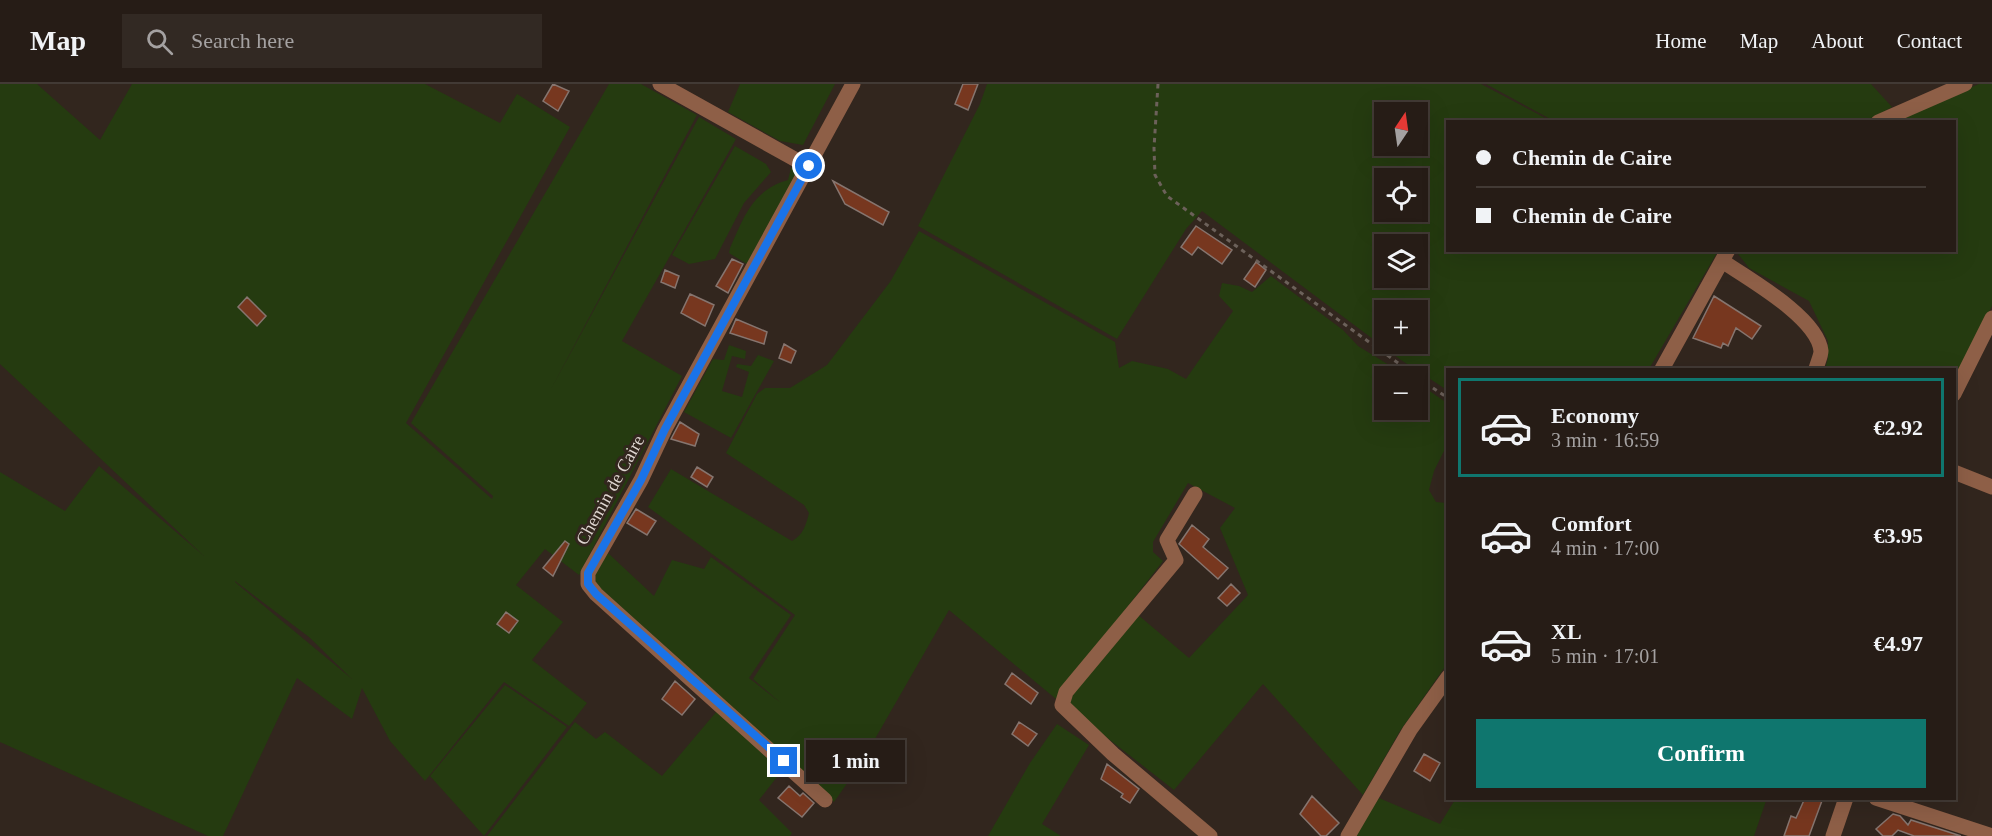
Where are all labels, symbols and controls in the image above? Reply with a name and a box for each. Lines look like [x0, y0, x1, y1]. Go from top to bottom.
search box [122, 14, 542, 68]
text: Map [30, 25, 86, 56]
icon: search [143, 25, 176, 58]
text: Search here [191, 28, 294, 53]
text: Home [1655, 29, 1707, 53]
text: Map [1740, 29, 1778, 53]
text: About [1811, 29, 1864, 53]
text: Contact [1897, 29, 1962, 53]
north arrow [1374, 102, 1428, 156]
map controls [1374, 102, 1428, 420]
text: Chemin de Caire [1512, 145, 1672, 170]
route start [795, 152, 822, 179]
button: locate [1374, 168, 1428, 222]
text: Chemin de Caire [1512, 203, 1672, 228]
button: layers [1374, 234, 1428, 288]
button: + [1374, 300, 1428, 354]
button: − [1374, 366, 1428, 420]
icon: car [1479, 401, 1533, 455]
text: Economy [1551, 403, 1639, 428]
text: €2.92 [1874, 415, 1923, 440]
text: 3 min · 16:59 [1551, 429, 1659, 451]
street label: Chemin de Caire [572, 432, 648, 548]
icon: car [1479, 509, 1533, 563]
text: Comfort [1551, 511, 1632, 536]
text: €3.95 [1874, 523, 1923, 548]
text: 4 min · 17:00 [1551, 537, 1659, 559]
icon: car [1479, 617, 1533, 671]
text: XL [1551, 619, 1582, 644]
text: €4.97 [1874, 631, 1923, 656]
text: 5 min · 17:01 [1551, 645, 1659, 667]
button: Confirm [1476, 719, 1926, 788]
callout: 1 min [805, 740, 904, 782]
route end [770, 747, 797, 774]
text: 1 min [831, 750, 880, 772]

